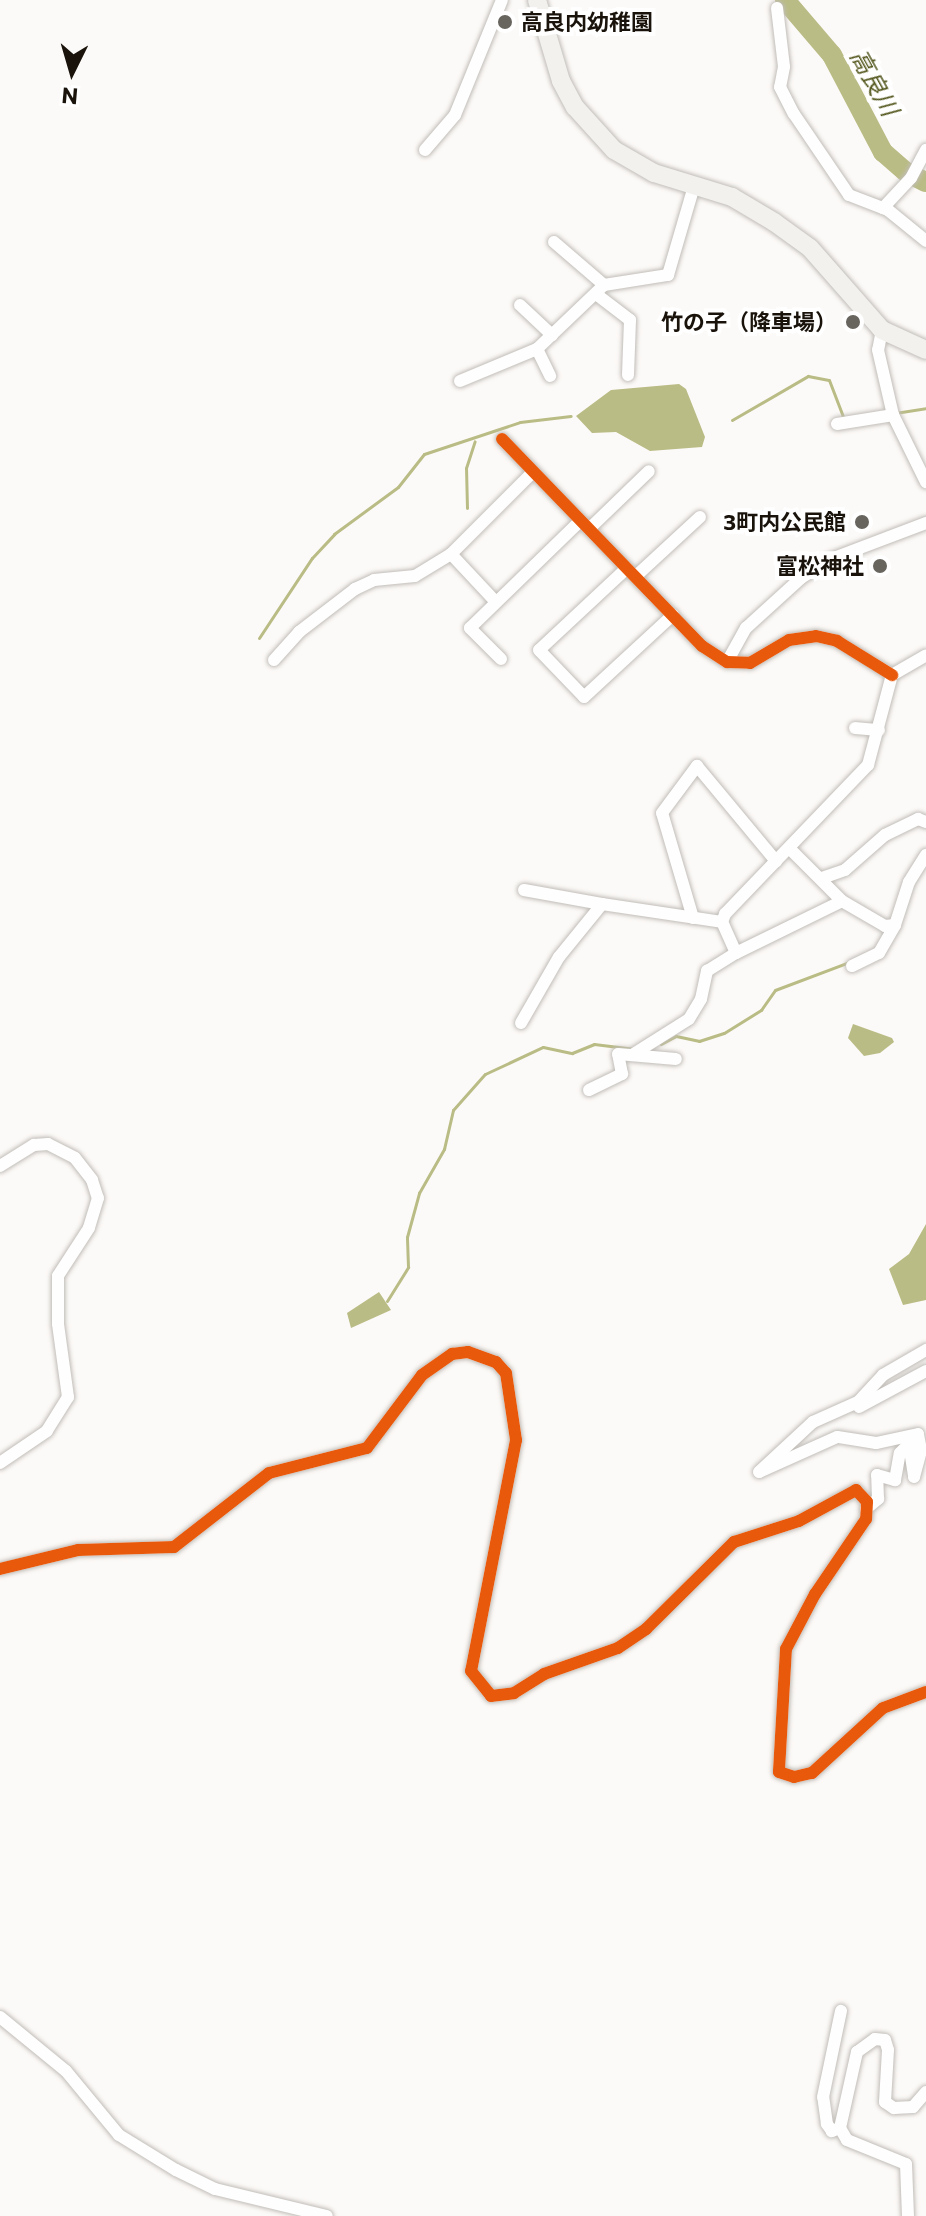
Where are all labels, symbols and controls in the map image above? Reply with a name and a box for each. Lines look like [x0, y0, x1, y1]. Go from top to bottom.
place label: 高良内幼稚園 [521, 9, 653, 35]
marker: 高良内幼稚園 [496, 13, 514, 31]
north arrow [32, 32, 112, 112]
water label: 高良川 [845, 44, 905, 120]
text: N [60, 82, 79, 111]
place label: 竹の子（降車場） [661, 309, 837, 335]
marker: 竹の子（降車場） [844, 313, 862, 331]
place label: 3町内公民館 [723, 509, 846, 535]
marker: 3町内公民館 [853, 513, 871, 531]
place label: 富松神社 [776, 553, 864, 579]
marker: 富松神社 [871, 557, 889, 575]

